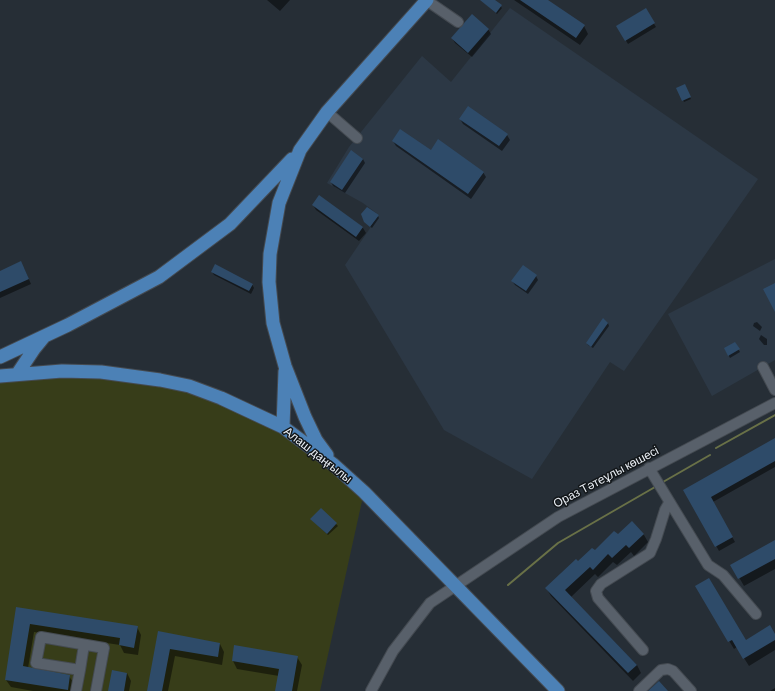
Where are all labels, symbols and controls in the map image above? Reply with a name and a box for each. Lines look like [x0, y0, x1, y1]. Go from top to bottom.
street label: Алаш даңғылы [281, 424, 355, 486]
street label: Ораз Тәтеұлы көшесі [551, 443, 661, 511]

